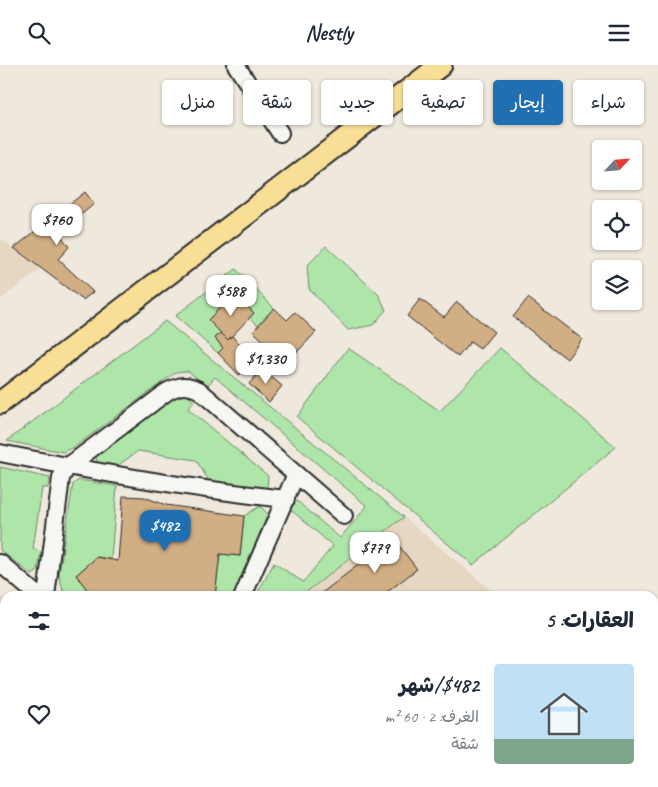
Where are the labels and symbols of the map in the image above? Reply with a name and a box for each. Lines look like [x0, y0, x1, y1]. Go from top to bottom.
north arrow [592, 140, 642, 190]
pin: $760 [27, 203, 87, 246]
pin: $588 [201, 275, 261, 317]
pin: $1,330 [225, 343, 307, 385]
pin: $482 [135, 509, 195, 552]
pin: $779 [345, 531, 405, 574]

